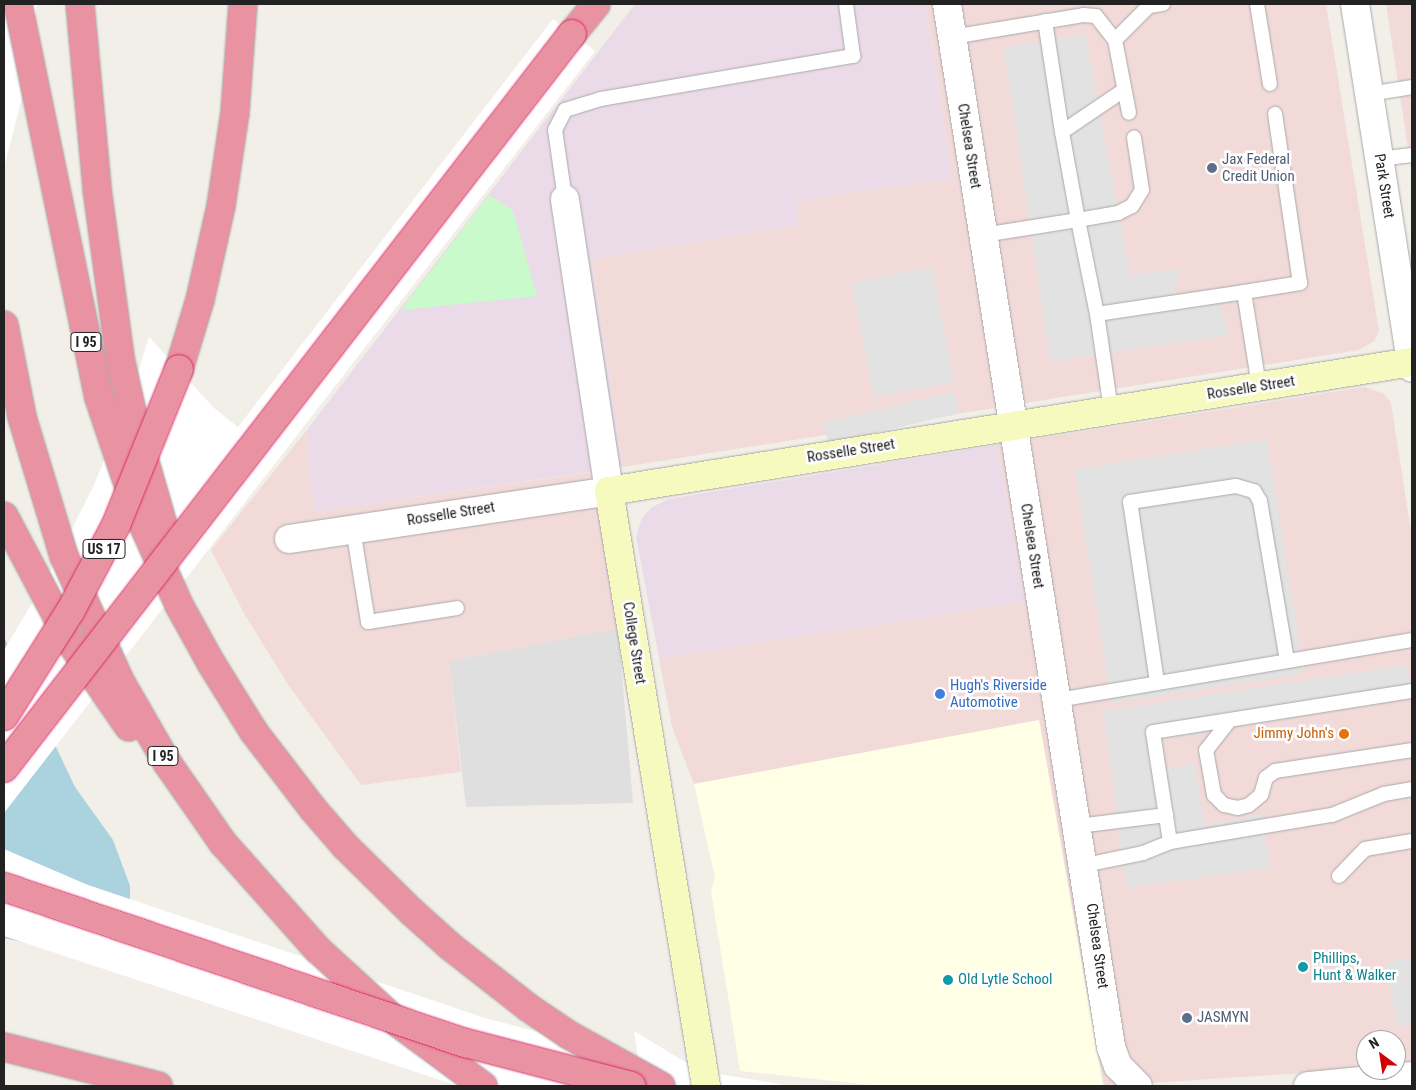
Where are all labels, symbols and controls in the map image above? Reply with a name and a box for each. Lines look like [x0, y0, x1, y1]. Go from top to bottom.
street label: Chelsea Street [953, 102, 985, 190]
place label: Jax Federal Credit Union [1222, 150, 1295, 185]
street label: Park Street [1370, 152, 1398, 220]
marker: Jax Federal Credit Union [1206, 162, 1218, 174]
road number: I 95 [70, 331, 102, 354]
street label: Rosselle Street [1206, 372, 1296, 404]
street label: Rosselle Street [806, 435, 896, 467]
street label: Rosselle Street [406, 498, 496, 530]
street label: Chelsea Street [1016, 502, 1048, 590]
road number: US 17 [82, 538, 126, 560]
street label: College Street [619, 601, 649, 685]
place label: Hugh's Riverside Automotive [950, 676, 1047, 711]
marker: Hugh's Riverside Automotive [934, 688, 946, 700]
place label: Jimmy John's [1254, 725, 1334, 743]
marker: Jimmy John's [1338, 728, 1350, 740]
road number: I 95 [147, 744, 179, 768]
street label: Chelsea Street [1082, 902, 1112, 990]
place label: Phillips, Hunt & Walker [1313, 949, 1396, 984]
marker: Phillips, Hunt & Walker [1297, 961, 1309, 973]
place label: Old Lytle School [958, 971, 1053, 989]
marker: Old Lytle School [942, 974, 954, 986]
place label: JASMYN [1197, 1009, 1249, 1027]
marker: JASMYN [1181, 1012, 1193, 1024]
north arrow [1356, 1030, 1406, 1080]
text: N [1366, 1034, 1382, 1052]

